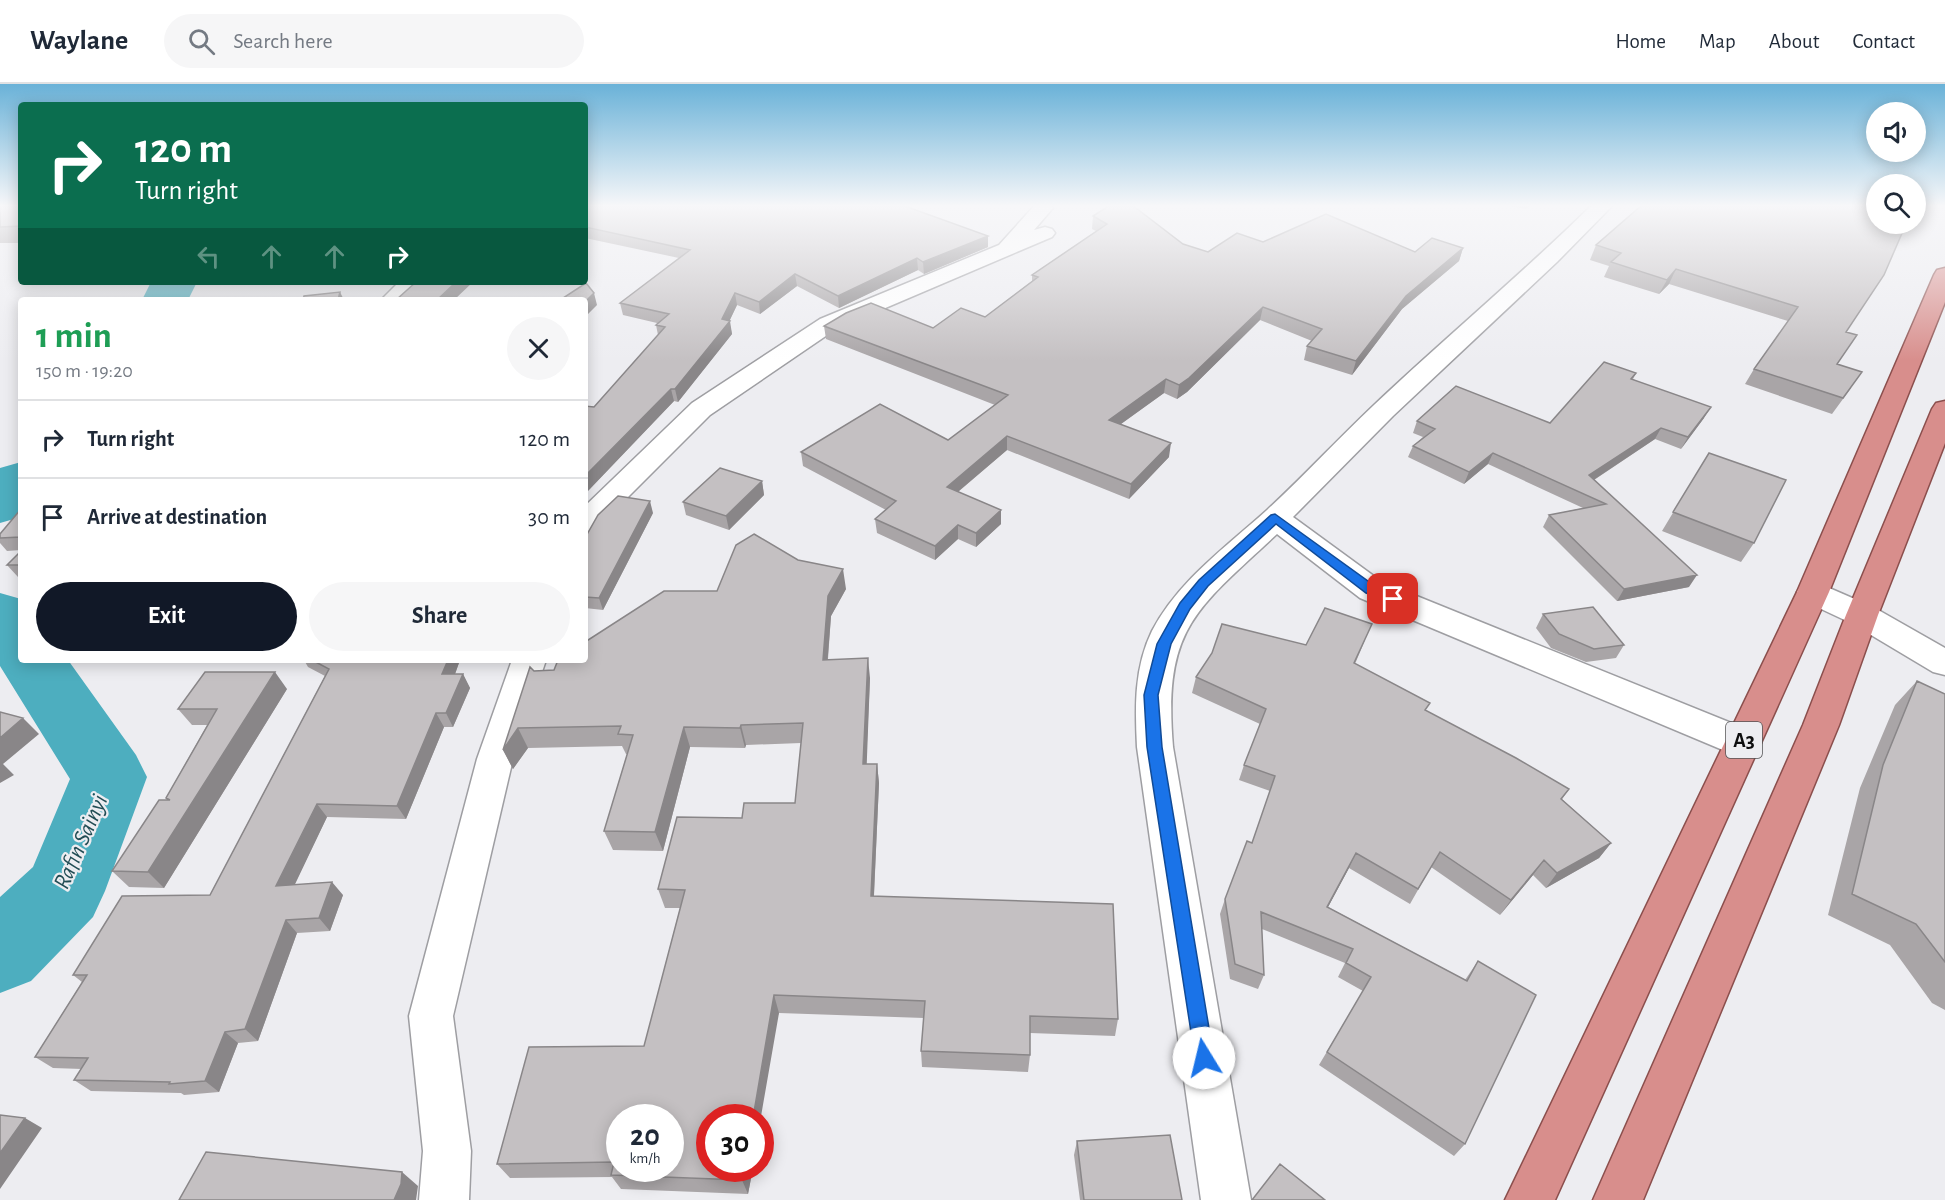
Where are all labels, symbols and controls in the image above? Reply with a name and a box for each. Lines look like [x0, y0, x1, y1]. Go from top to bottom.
search box [164, 14, 584, 68]
icon: search [185, 25, 218, 58]
text: Waylane [30, 27, 128, 55]
text: Search here [233, 30, 333, 52]
text: Home [1615, 31, 1666, 52]
text: Map [1699, 31, 1736, 52]
text: About [1769, 31, 1819, 52]
text: Contact [1852, 31, 1915, 52]
map controls [1866, 102, 1926, 234]
button: sound [1866, 102, 1926, 162]
icon: right [36, 126, 114, 204]
text: 120 m [135, 128, 232, 170]
button: search [1866, 174, 1926, 234]
text: Turn right [135, 177, 238, 204]
icon: left [192, 240, 225, 273]
icon: ahead [255, 240, 288, 273]
icon: ahead [318, 240, 351, 273]
icon: right [381, 240, 414, 273]
button: close [507, 317, 570, 380]
text: 1 min [36, 318, 112, 354]
text: 150 m · 19:20 [36, 361, 133, 381]
icon: right [36, 423, 69, 456]
text: Turn right [87, 428, 174, 450]
text: 120 m [520, 428, 570, 450]
icon: arrive [36, 501, 69, 534]
text: Arrive at destination [87, 506, 267, 528]
text: 30 m [528, 506, 570, 528]
pin [1367, 573, 1418, 624]
button: Exit [36, 582, 297, 651]
button: Share [309, 582, 570, 651]
icon: arrive [1376, 582, 1409, 615]
road number: A3 [1726, 722, 1762, 758]
water label: Rafin Sainyi [50, 791, 112, 893]
position arrow [1172, 1026, 1236, 1090]
speed limit sign: 30 [696, 1104, 774, 1182]
text: 20 [630, 1121, 660, 1151]
text: km/h [630, 1151, 660, 1166]

